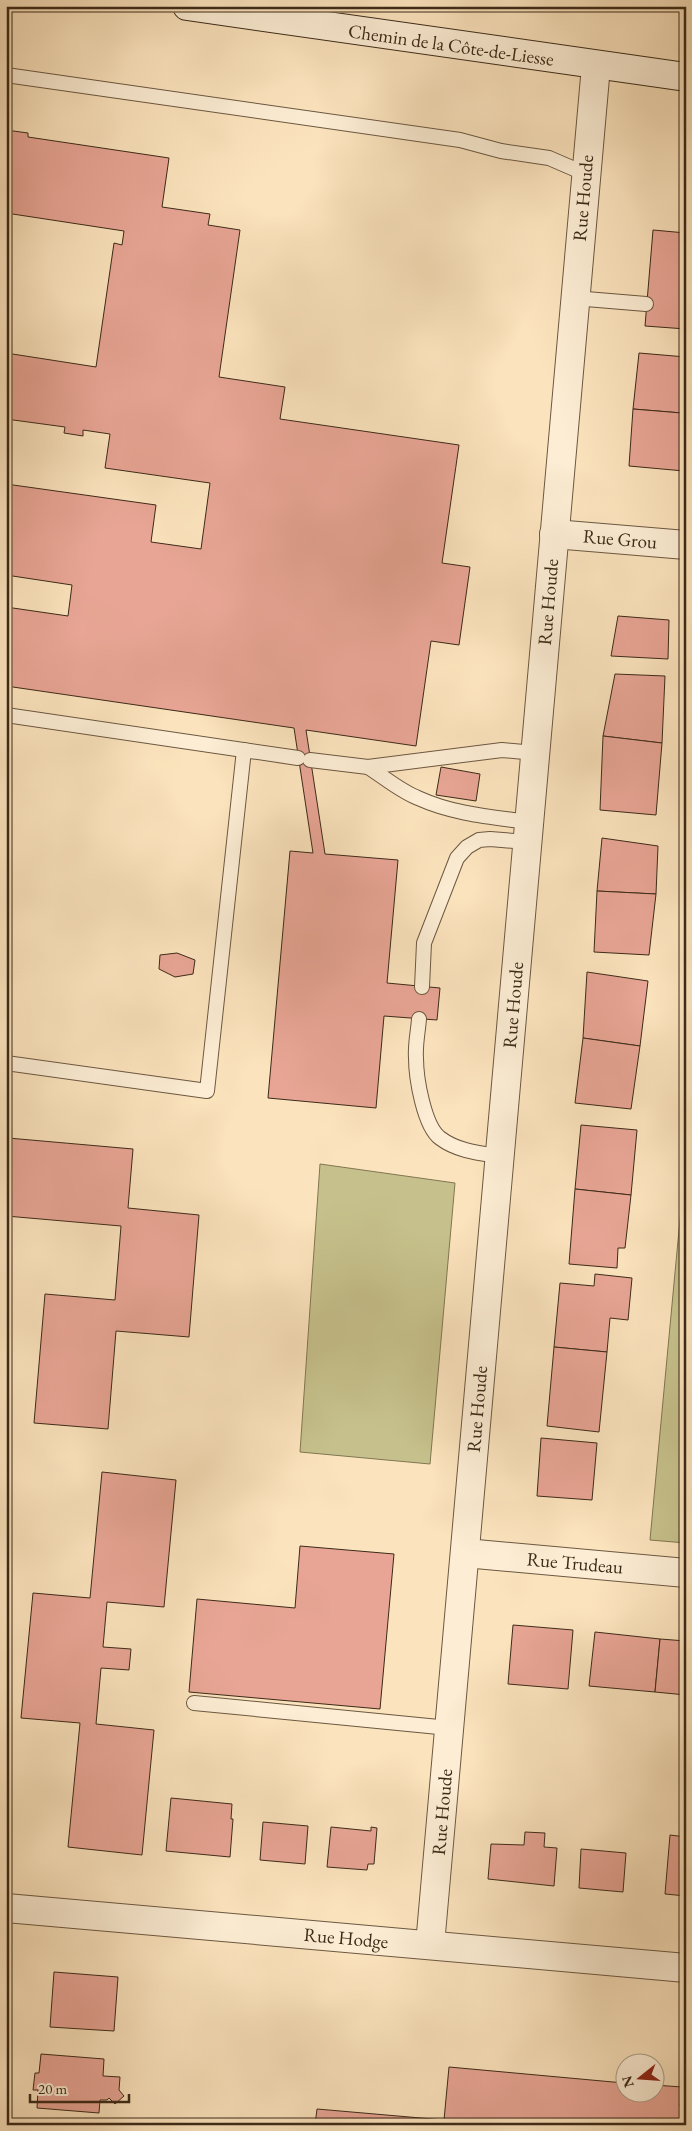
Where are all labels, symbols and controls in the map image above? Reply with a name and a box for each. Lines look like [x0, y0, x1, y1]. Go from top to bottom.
street label: Chemin de la Côte-de-Liesse [347, 18, 555, 72]
street label: Rue Houde [567, 154, 599, 242]
street label: Rue Grou [582, 523, 658, 555]
street label: Rue Houde [532, 558, 564, 646]
street label: Rue Houde [497, 961, 529, 1049]
street label: Rue Houde [461, 1365, 493, 1453]
street label: Rue Trudeau [526, 1546, 624, 1580]
street label: Rue Houde [426, 1768, 458, 1856]
street label: Rue Hodge [303, 1922, 389, 1954]
north arrow [614, 2054, 664, 2104]
scale bar [30, 2071, 129, 2103]
text: N [617, 2073, 638, 2090]
text: 20 m [38, 2079, 67, 2098]

